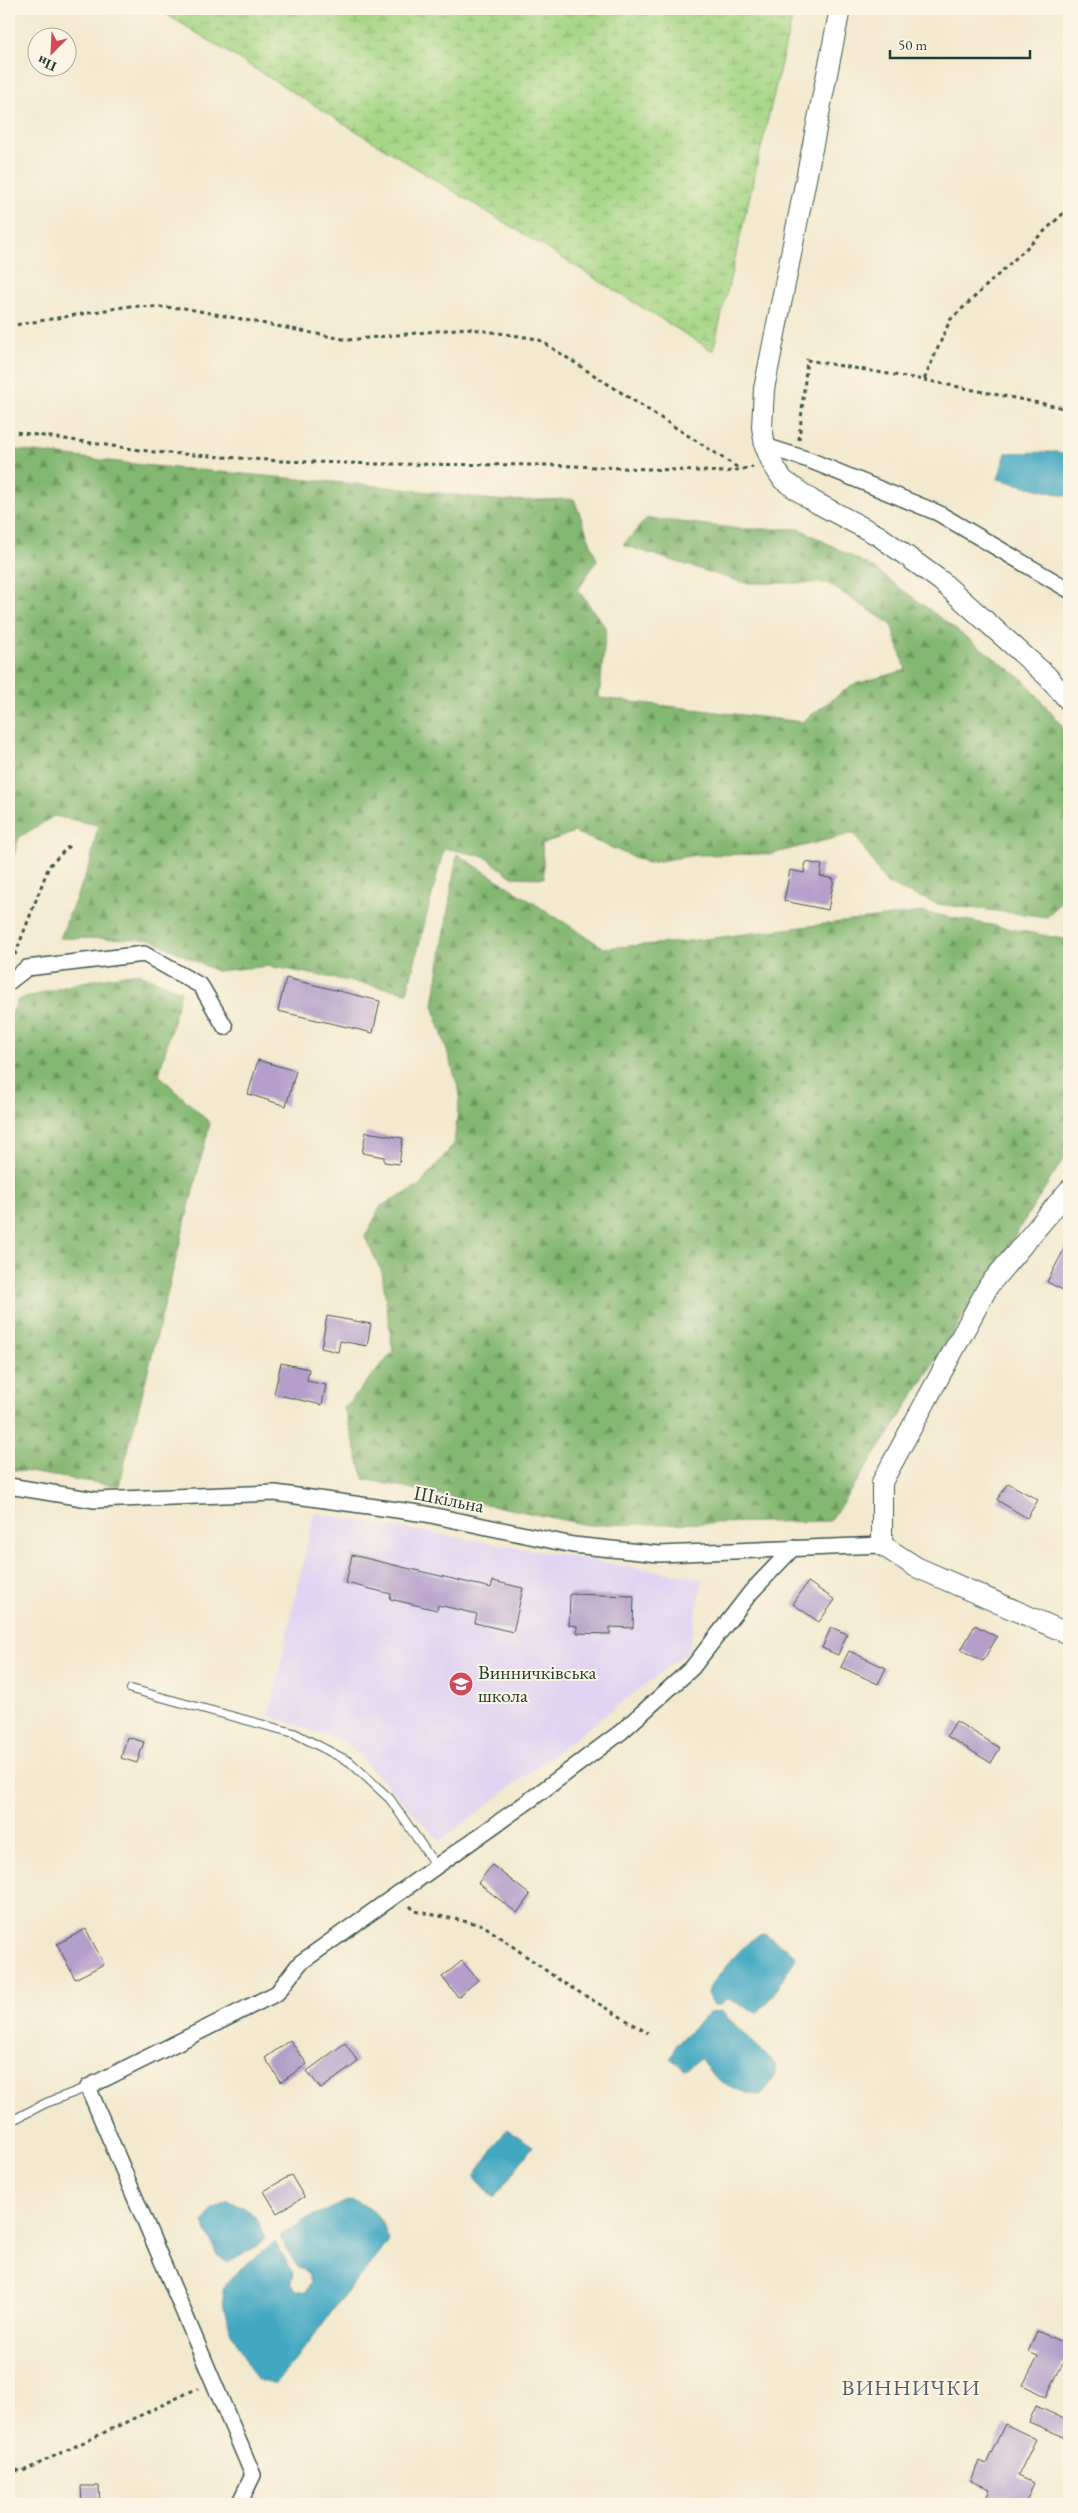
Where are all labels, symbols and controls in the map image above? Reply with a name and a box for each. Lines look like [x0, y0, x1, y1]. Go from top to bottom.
north arrow [28, 28, 78, 78]
scale bar [890, 28, 1030, 60]
text: 50 m [898, 35, 927, 54]
text: Пн [34, 52, 59, 76]
street label: Шкільна [412, 1479, 486, 1519]
place label: Винничківська школа [478, 1659, 596, 1708]
school or university icon: Винничківська школа [448, 1671, 474, 1697]
district label: ВИННИЧКИ [841, 2373, 981, 2402]

